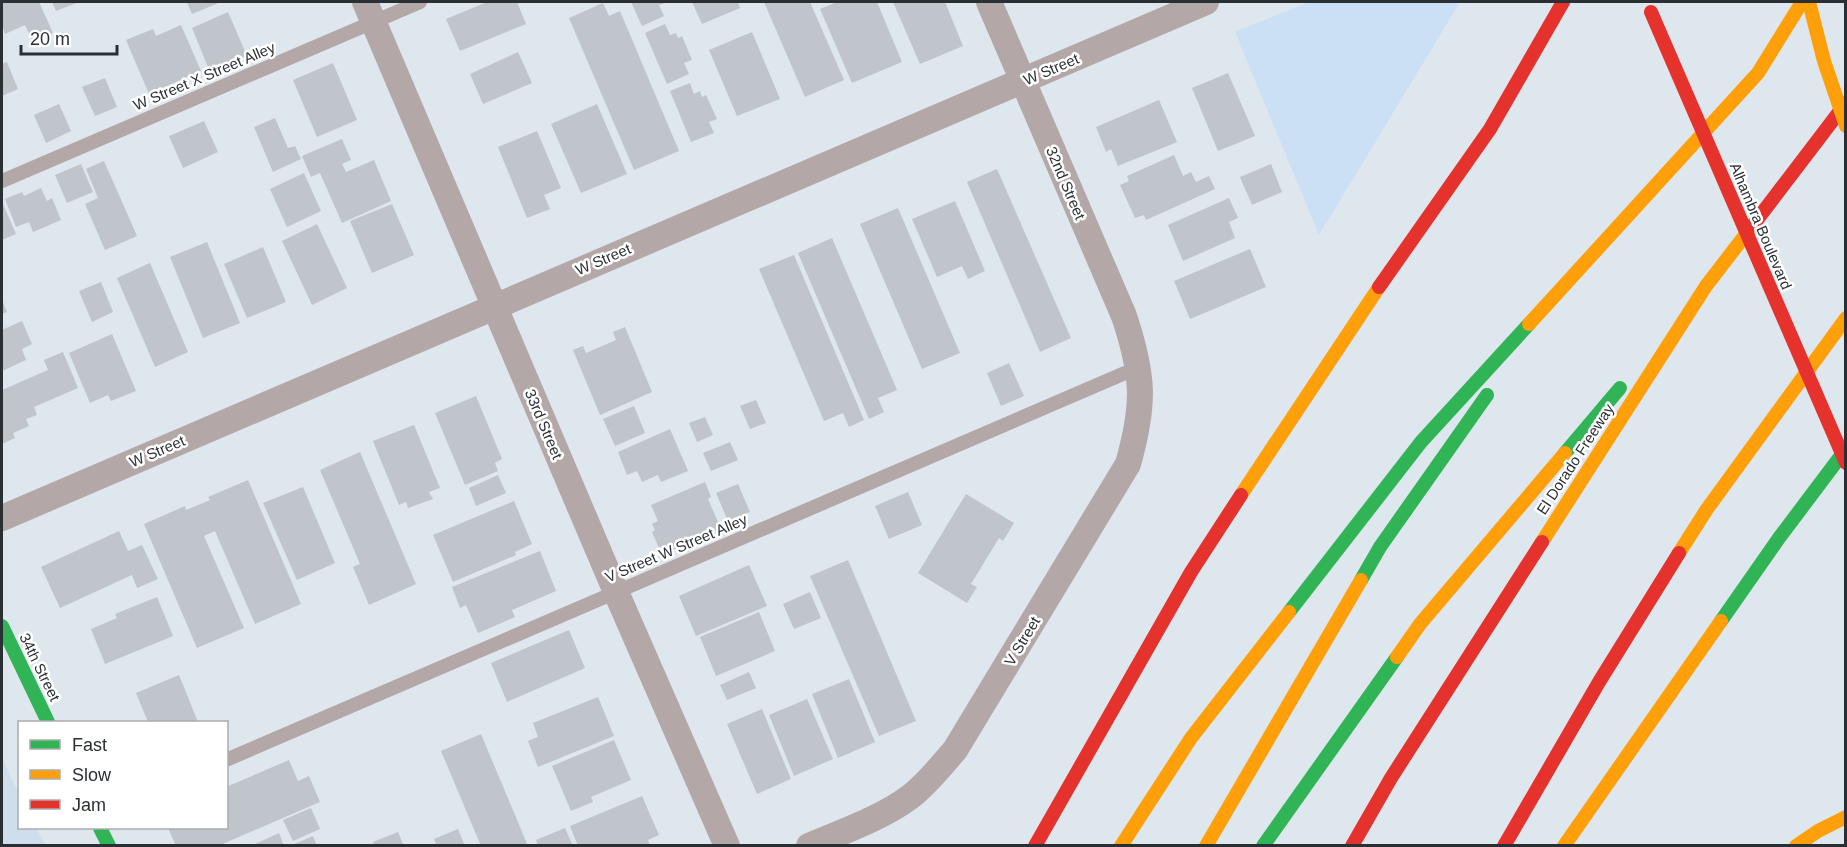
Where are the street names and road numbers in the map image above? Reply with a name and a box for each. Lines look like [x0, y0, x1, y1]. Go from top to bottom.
street label: W Street X Street Alley [130, 38, 278, 114]
street label: W Street [1021, 49, 1082, 88]
street label: 32nd Street [1043, 144, 1089, 223]
street label: Alhambra Boulevard [1727, 160, 1795, 292]
street label: W Street [573, 239, 634, 278]
street label: 33rd Street [522, 387, 567, 462]
street label: El Dorado Freeway [1533, 400, 1617, 517]
street label: W Street [127, 431, 188, 470]
street label: V Street W Street Alley [602, 510, 750, 586]
street label: V Street [1001, 613, 1044, 669]
street label: 34th Street [16, 630, 64, 704]

